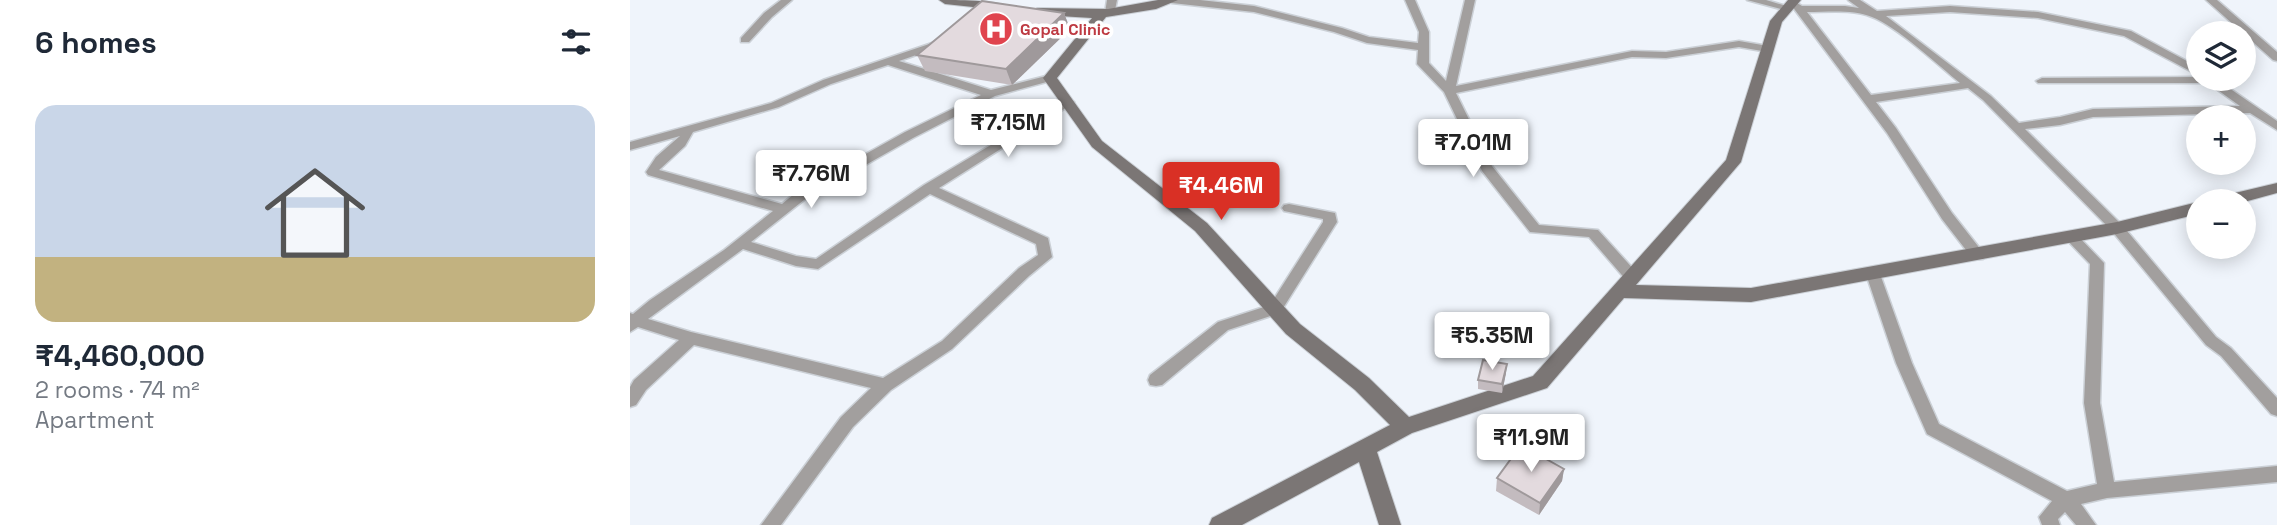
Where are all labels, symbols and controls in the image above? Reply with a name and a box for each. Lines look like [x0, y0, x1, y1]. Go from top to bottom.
hospital icon: Gopal Clinic [977, 10, 1015, 48]
place label: Gopal Clinic [1020, 19, 1110, 40]
map controls [2186, 21, 2256, 259]
button: layers [2186, 21, 2256, 91]
text: 6 homes [35, 23, 157, 62]
icon: filters [557, 23, 595, 61]
pin: ₹7.15M [951, 100, 1065, 159]
button: + [2186, 105, 2256, 175]
text: ₹7.15M [970, 107, 1046, 137]
pin: ₹7.01M [1416, 120, 1530, 179]
text: ₹7.01M [1434, 127, 1512, 157]
icon: home [252, 150, 378, 276]
pin: ₹7.76M [754, 150, 868, 210]
text: ₹7.76M [772, 158, 850, 188]
pin: ₹4.46M [1164, 162, 1278, 222]
text: ₹4.46M [1179, 170, 1263, 200]
button: − [2186, 189, 2256, 259]
pin: ₹5.35M [1435, 312, 1549, 372]
text: ₹5.35M [1450, 320, 1534, 350]
text: ₹4,460,000 [35, 336, 205, 375]
text: 2 rooms · 74 m² [35, 375, 200, 405]
text: Apartment [35, 405, 155, 435]
pin: ₹11.9M [1474, 414, 1588, 474]
text: ₹11.9M [1493, 422, 1569, 452]

